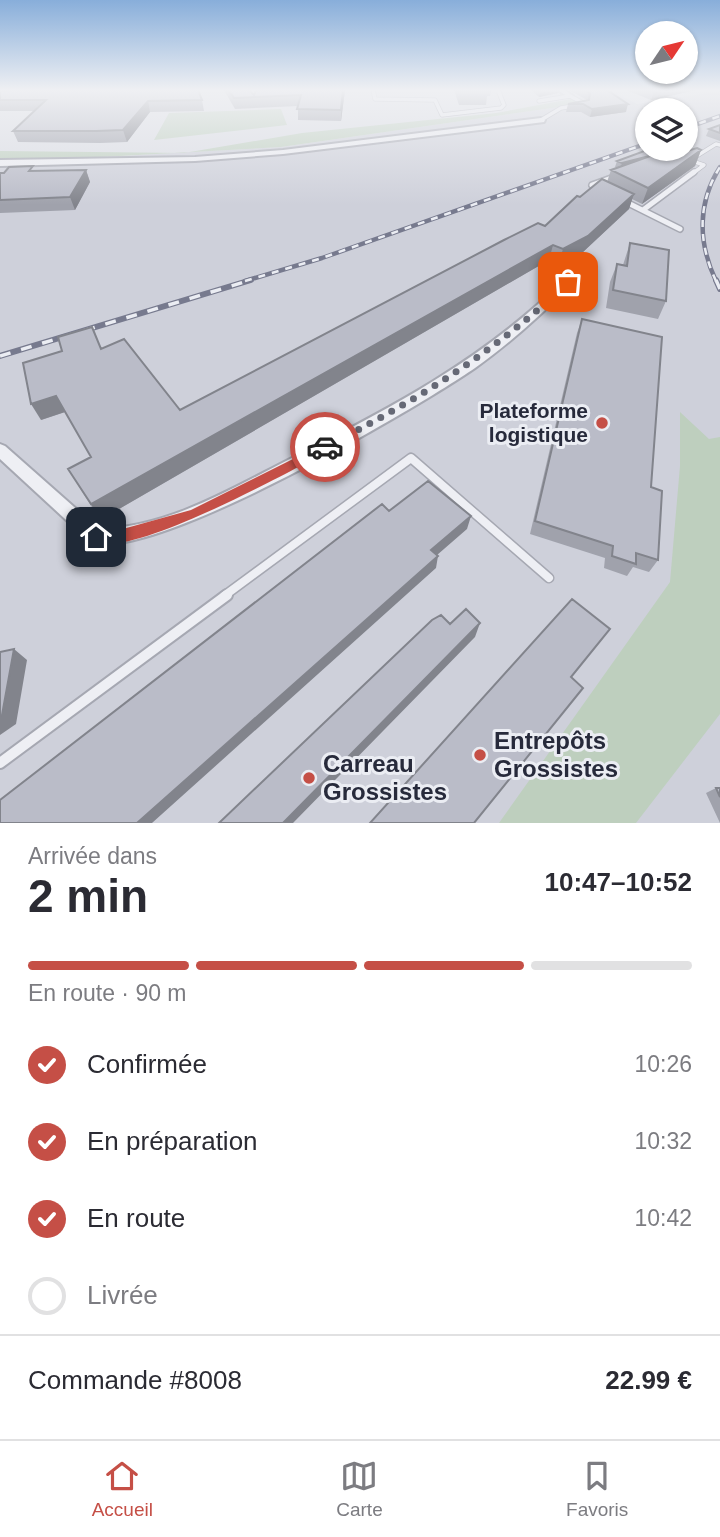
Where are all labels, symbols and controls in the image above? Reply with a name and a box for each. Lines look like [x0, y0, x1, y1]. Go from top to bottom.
north arrow [635, 21, 698, 84]
map controls [635, 21, 698, 161]
button: layers [635, 98, 698, 161]
pin [538, 252, 598, 312]
icon: bag [549, 263, 587, 301]
place label: Plateforme logistique [479, 399, 588, 446]
courier [290, 412, 360, 482]
marker: Plateforme logistique [594, 415, 610, 431]
icon: car [306, 428, 344, 466]
pin [66, 507, 126, 567]
icon: home [77, 518, 115, 556]
place label: Entrepôts Grossistes [494, 727, 618, 782]
marker: Entrepôts Grossistes [472, 747, 488, 763]
place label: Carreau Grossistes [323, 750, 447, 805]
marker: Carreau Grossistes [301, 770, 317, 786]
text: Arrivée dans [28, 843, 157, 869]
text: 10:47–10:52 [545, 867, 692, 897]
text: 2 min [28, 870, 148, 922]
text: En route · 90 m [28, 980, 187, 1006]
icon: check [28, 1046, 66, 1084]
text: Confirmée [87, 1049, 207, 1079]
text: 10:26 [634, 1051, 692, 1077]
icon: check [28, 1123, 66, 1161]
text: En préparation [87, 1126, 258, 1156]
text: 10:32 [634, 1128, 692, 1154]
icon: check [28, 1200, 66, 1238]
text: En route [87, 1203, 185, 1233]
text: 10:42 [634, 1205, 692, 1231]
text: Livrée [87, 1280, 158, 1310]
text: Commande #8008 [28, 1365, 242, 1395]
text: 22.99 € [605, 1365, 692, 1395]
tab: Accueil [92, 1457, 153, 1521]
tab: Carte [336, 1457, 383, 1521]
tab: Favoris [566, 1457, 628, 1521]

